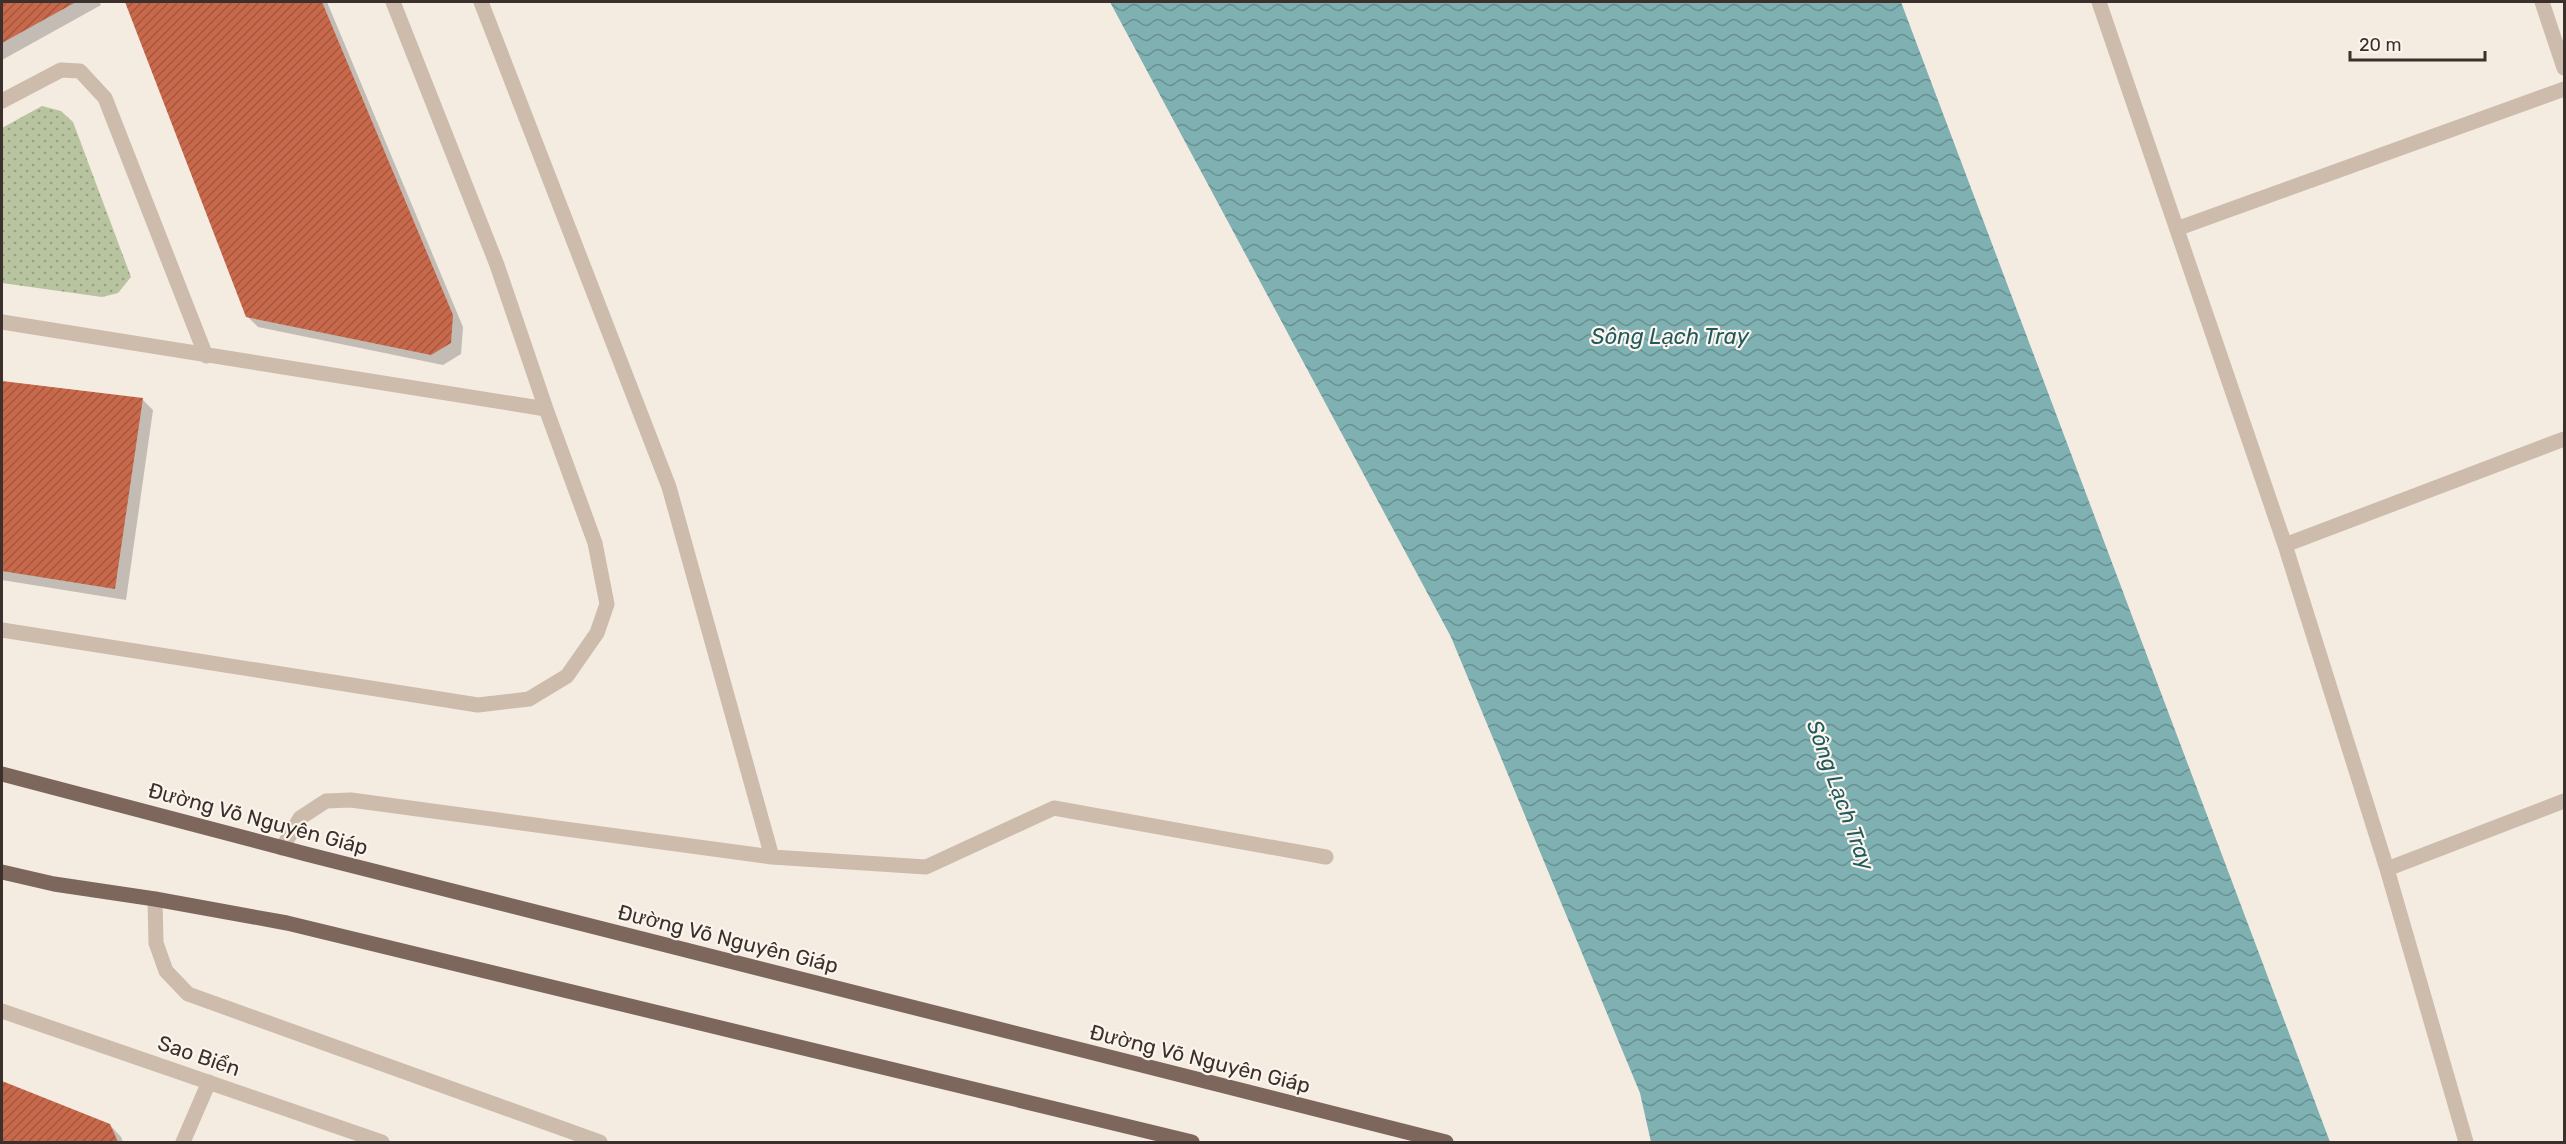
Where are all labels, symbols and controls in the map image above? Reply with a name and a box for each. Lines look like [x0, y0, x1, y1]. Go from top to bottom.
scale bar [2350, 24, 2485, 62]
text: 20 m [2359, 34, 2401, 56]
water label: Sông Lạch Tray [1591, 323, 1750, 350]
water label: Sông Lạch Tray [1801, 716, 1880, 875]
street label: Đường Võ Nguyên Giáp [146, 777, 371, 860]
street label: Đường Võ Nguyên Giáp [615, 899, 841, 978]
street label: Đường Võ Nguyên Giáp [1087, 1019, 1313, 1098]
street label: Sao Biển [155, 1030, 244, 1081]

